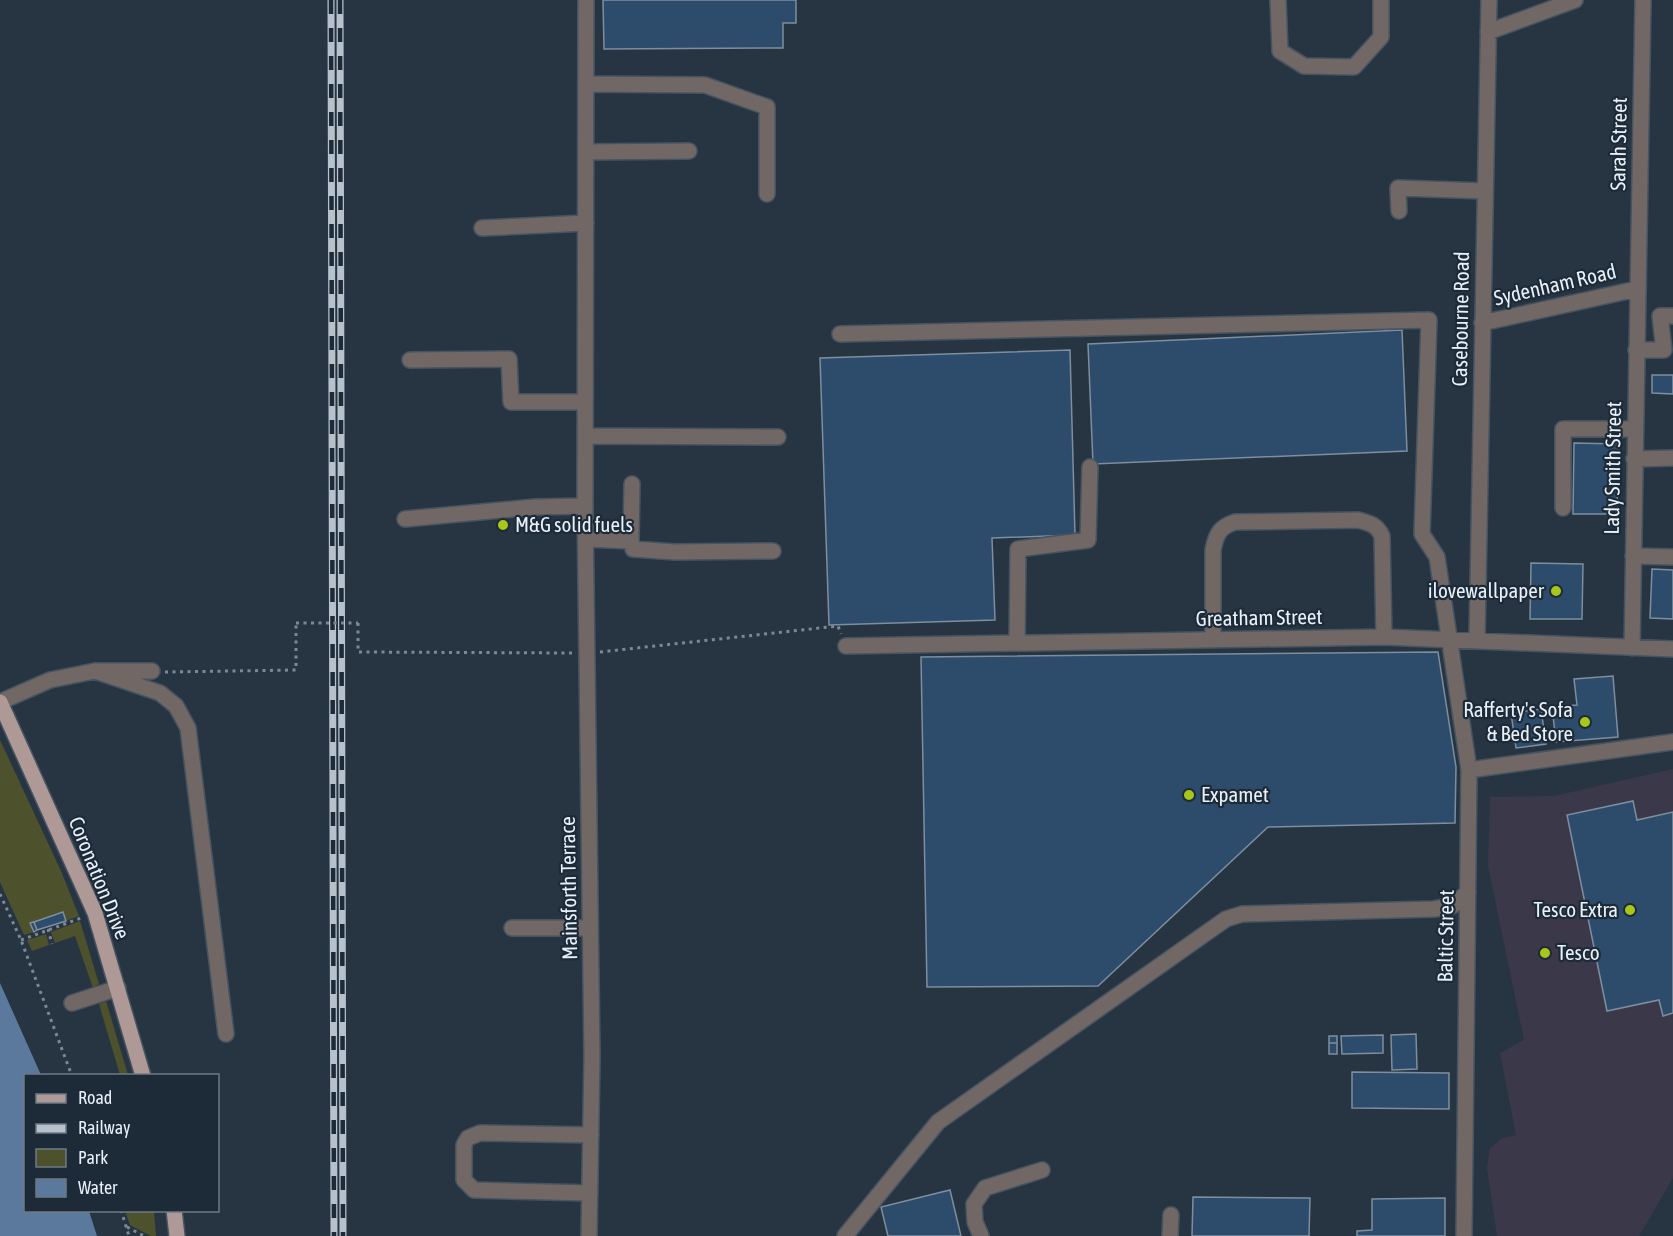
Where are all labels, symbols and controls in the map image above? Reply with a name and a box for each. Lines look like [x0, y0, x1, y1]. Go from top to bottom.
street label: Sarah Street [1605, 97, 1631, 191]
street label: Casebourne Road [1447, 251, 1473, 387]
street label: Sydenham Road [1491, 258, 1618, 310]
street label: Lady Smith Street [1599, 401, 1625, 535]
place label: M&G solid fuels [515, 512, 633, 536]
marker: M&G solid fuels [496, 518, 510, 532]
place label: ilovewallpaper [1428, 578, 1545, 602]
marker: ilovewallpaper [1549, 584, 1563, 598]
street label: Greatham Street [1195, 604, 1323, 630]
place label: Rafferty's Sofa & Bed Store [1463, 697, 1573, 745]
marker: Rafferty's Sofa & Bed Store [1578, 715, 1592, 729]
place label: Expamet [1201, 782, 1269, 806]
marker: Expamet [1182, 788, 1196, 802]
street label: Coronation Drive [64, 813, 135, 942]
street label: Mainsforth Terrace [555, 816, 581, 960]
street label: Baltic Street [1432, 889, 1458, 983]
place label: Tesco Extra [1534, 897, 1618, 921]
marker: Tesco Extra [1623, 903, 1637, 917]
place label: Tesco [1557, 940, 1600, 964]
marker: Tesco [1538, 946, 1552, 960]
legend [24, 1074, 219, 1212]
text: Road [78, 1087, 112, 1108]
text: Railway [78, 1117, 130, 1138]
text: Park [78, 1147, 108, 1168]
text: Water [78, 1177, 118, 1198]

